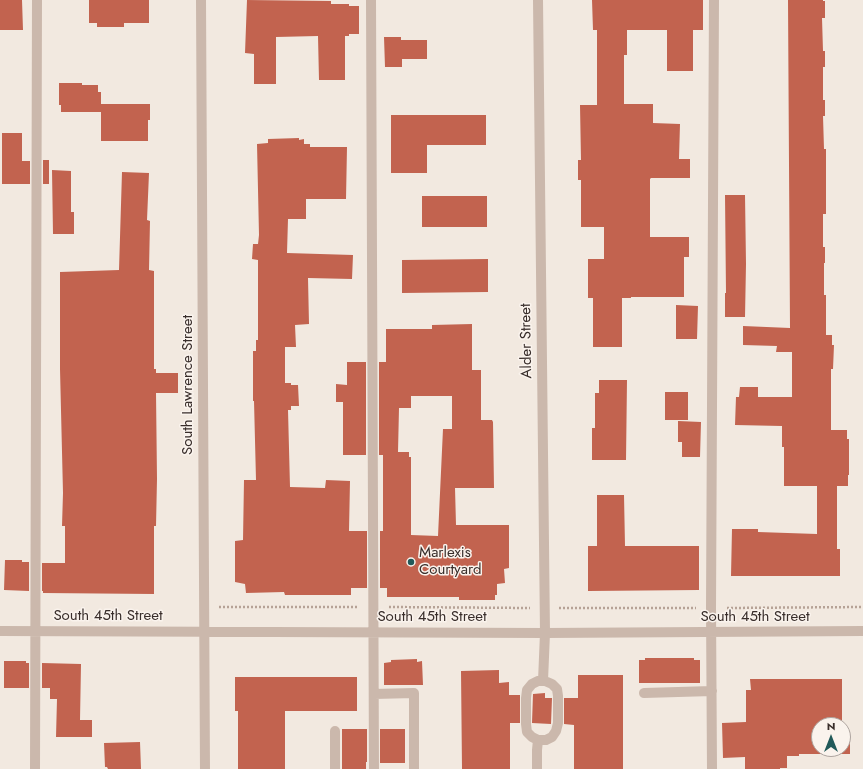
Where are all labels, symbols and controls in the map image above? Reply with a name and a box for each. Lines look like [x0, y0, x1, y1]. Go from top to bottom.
street label: Alder Street [517, 303, 537, 379]
street label: South Lawrence Street [179, 315, 197, 455]
place label: Marlexis Courtyard [419, 544, 482, 579]
marker: Marlexis Courtyard [406, 557, 416, 567]
street label: South 45th Street [53, 607, 163, 625]
street label: South 45th Street [377, 608, 487, 626]
street label: South 45th Street [700, 608, 810, 626]
north arrow [811, 717, 851, 757]
text: N [827, 718, 835, 734]

